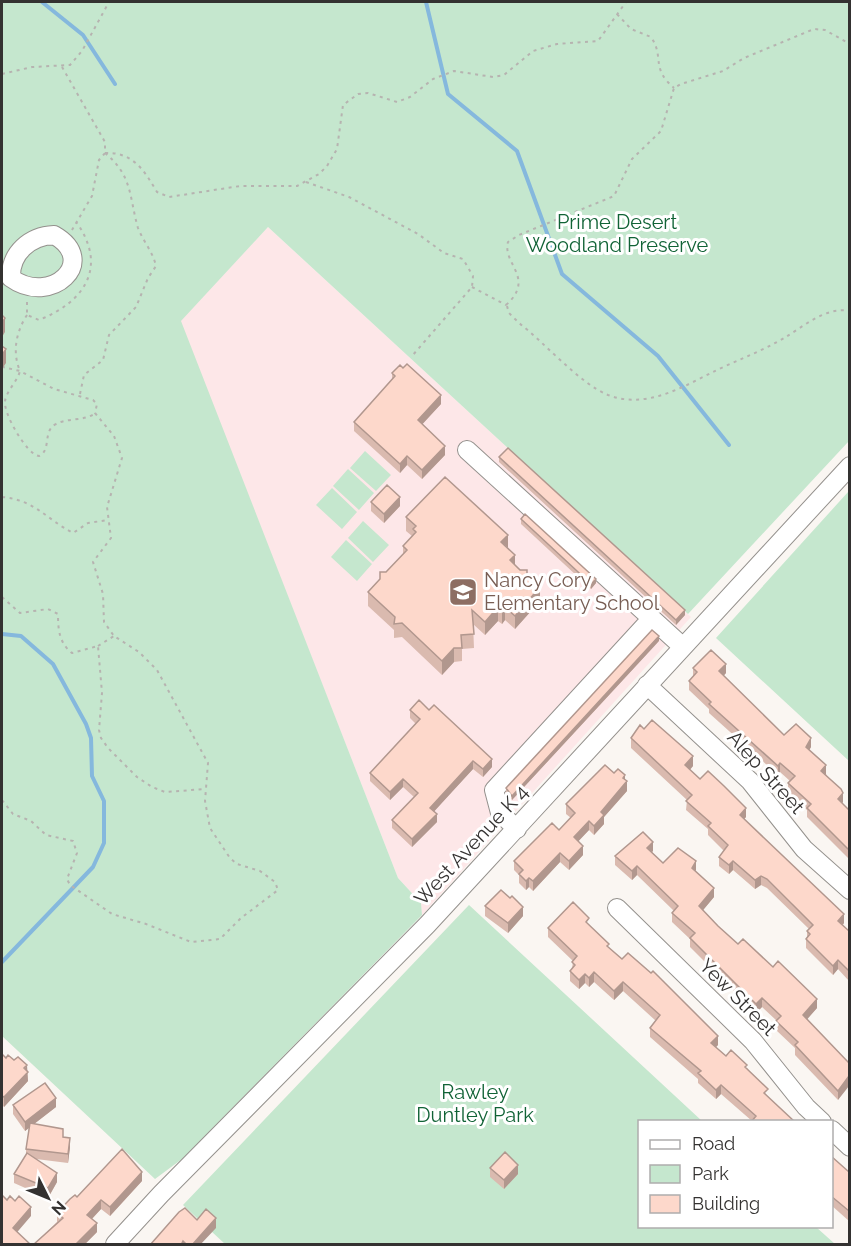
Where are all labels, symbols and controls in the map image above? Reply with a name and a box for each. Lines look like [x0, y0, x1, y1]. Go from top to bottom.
park label: Prime Desert Woodland Preserve [526, 210, 709, 257]
place label: Nancy Cory Elementary School [484, 568, 660, 615]
school or university icon: Nancy Cory Elementary School [447, 576, 479, 608]
street label: Alep Street [722, 725, 810, 819]
street label: West Avenue K 4 [409, 780, 533, 910]
street label: Yew Street [695, 954, 782, 1041]
park label: Rawley Duntley Park [416, 1080, 534, 1127]
legend [638, 1120, 833, 1228]
text: Road [692, 1133, 735, 1154]
text: Park [692, 1163, 729, 1184]
north arrow [18, 1168, 78, 1228]
text: Building [692, 1193, 760, 1214]
text: N [47, 1197, 70, 1219]

